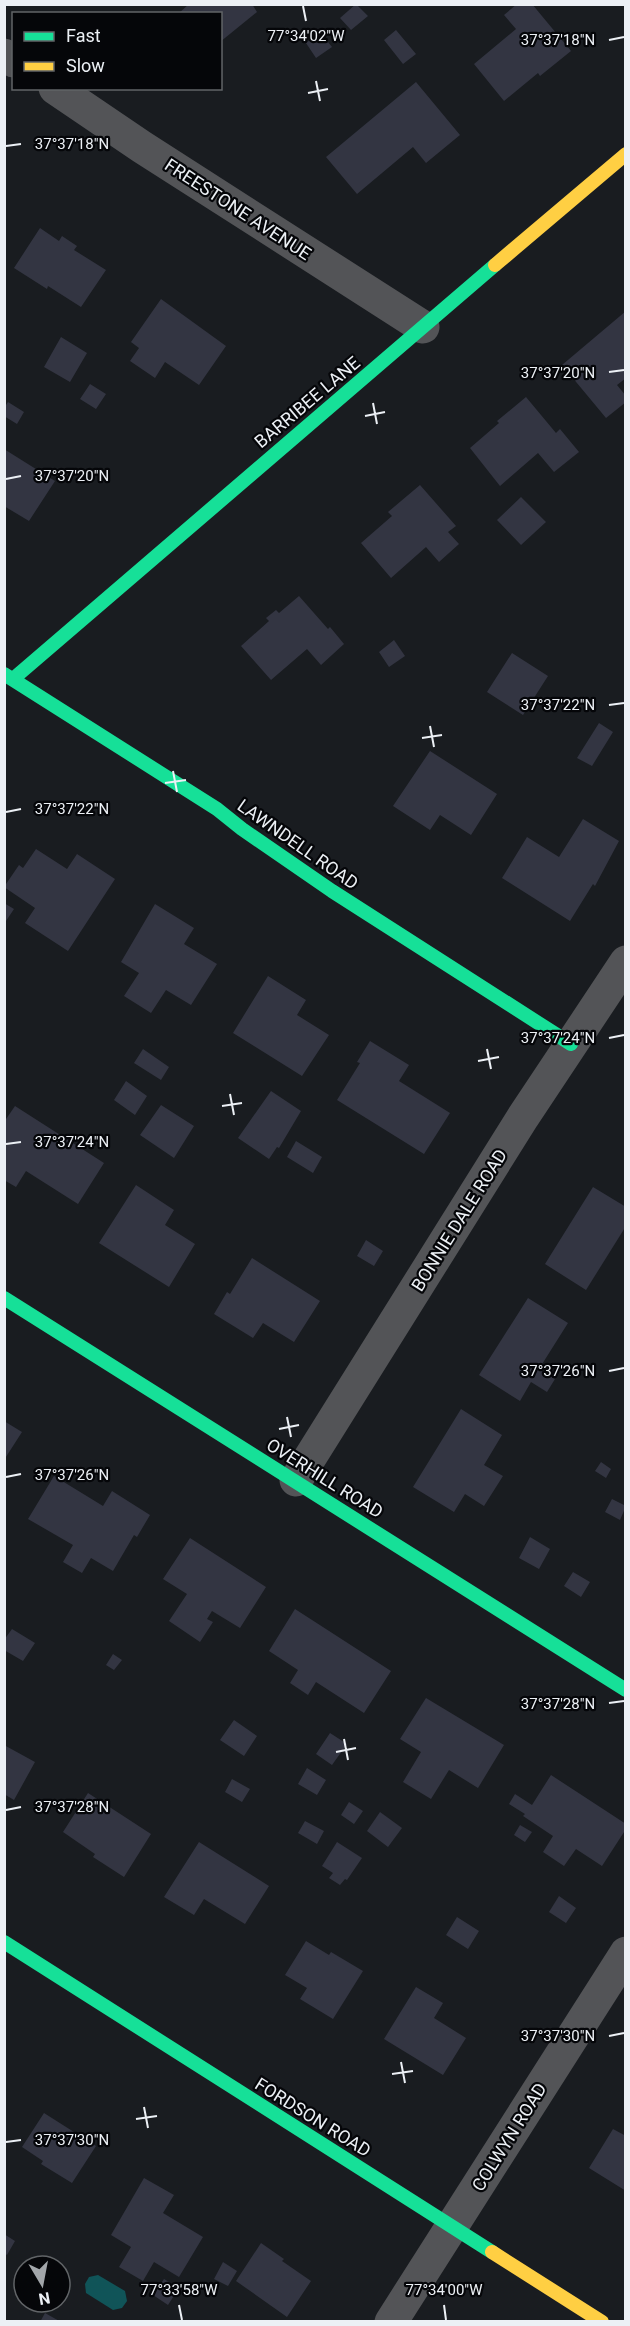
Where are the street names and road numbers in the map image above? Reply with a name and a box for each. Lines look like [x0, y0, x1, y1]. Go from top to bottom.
street label: FREESTONE AVENUE [161, 154, 315, 264]
street label: BARRIBEE LANE [250, 352, 364, 452]
street label: LAWNDELL ROAD [234, 795, 362, 893]
street label: BONNIE DALE ROAD [407, 1145, 511, 1295]
street label: OVERHILL ROAD [263, 1434, 387, 1522]
street label: FORDSON ROAD [251, 2073, 375, 2161]
street label: COLWYN ROAD [467, 2079, 551, 2195]

